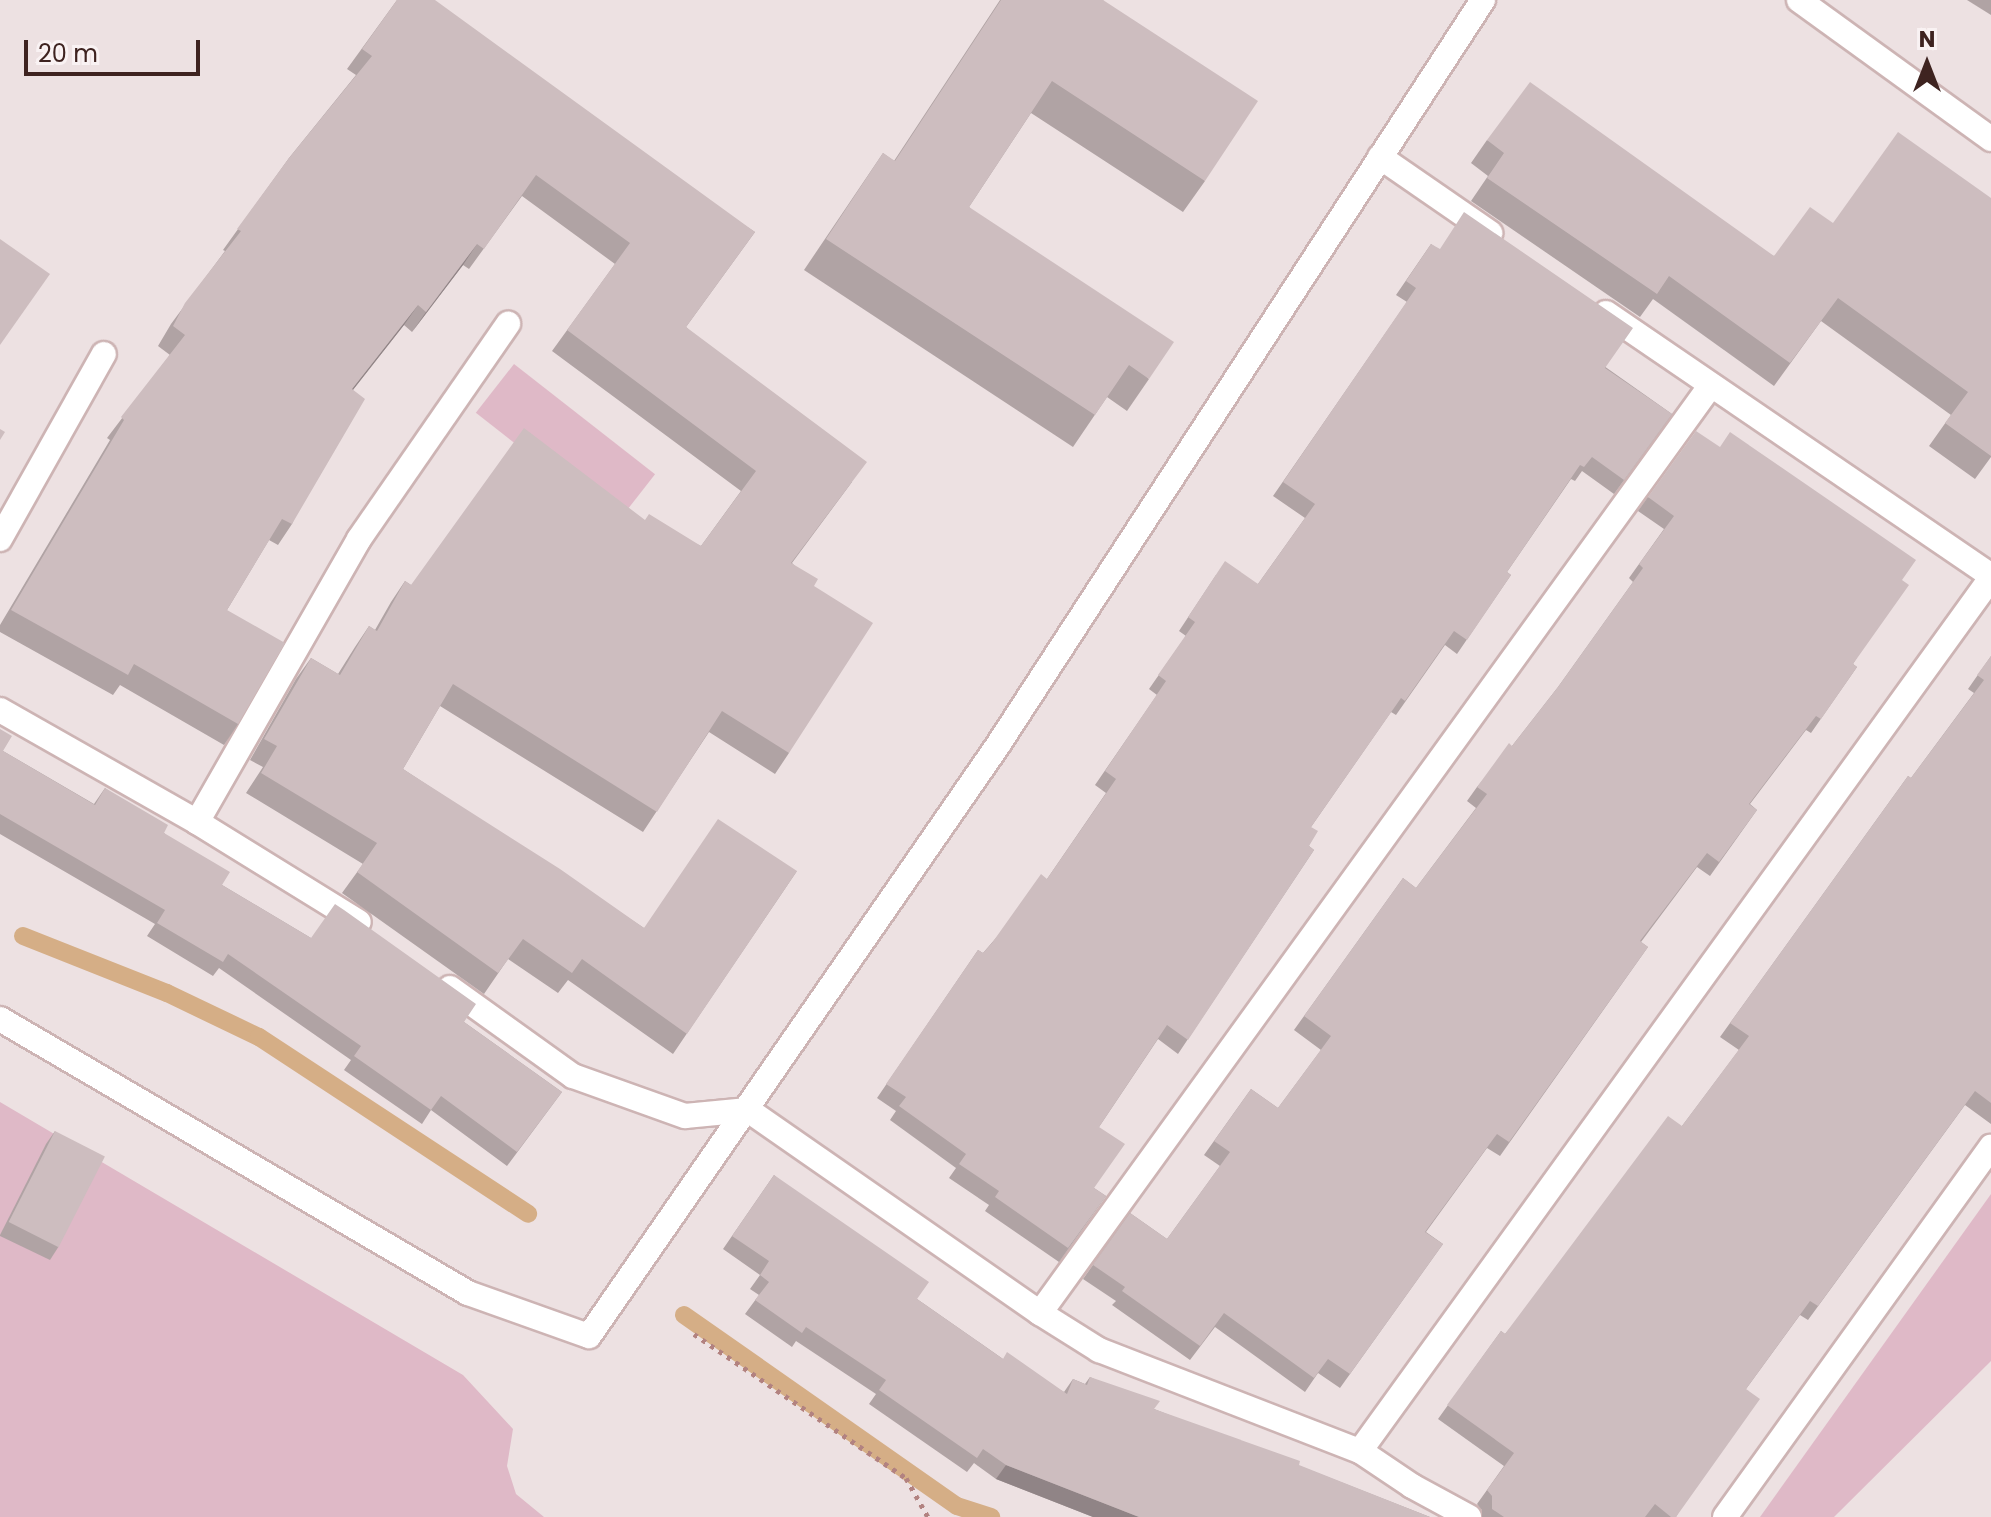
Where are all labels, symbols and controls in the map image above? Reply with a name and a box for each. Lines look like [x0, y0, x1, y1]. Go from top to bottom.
scale bar [28, 24, 204, 74]
north arrow [1887, 24, 1967, 104]
text: N [1919, 24, 1935, 55]
text: 20 m [38, 37, 98, 70]

